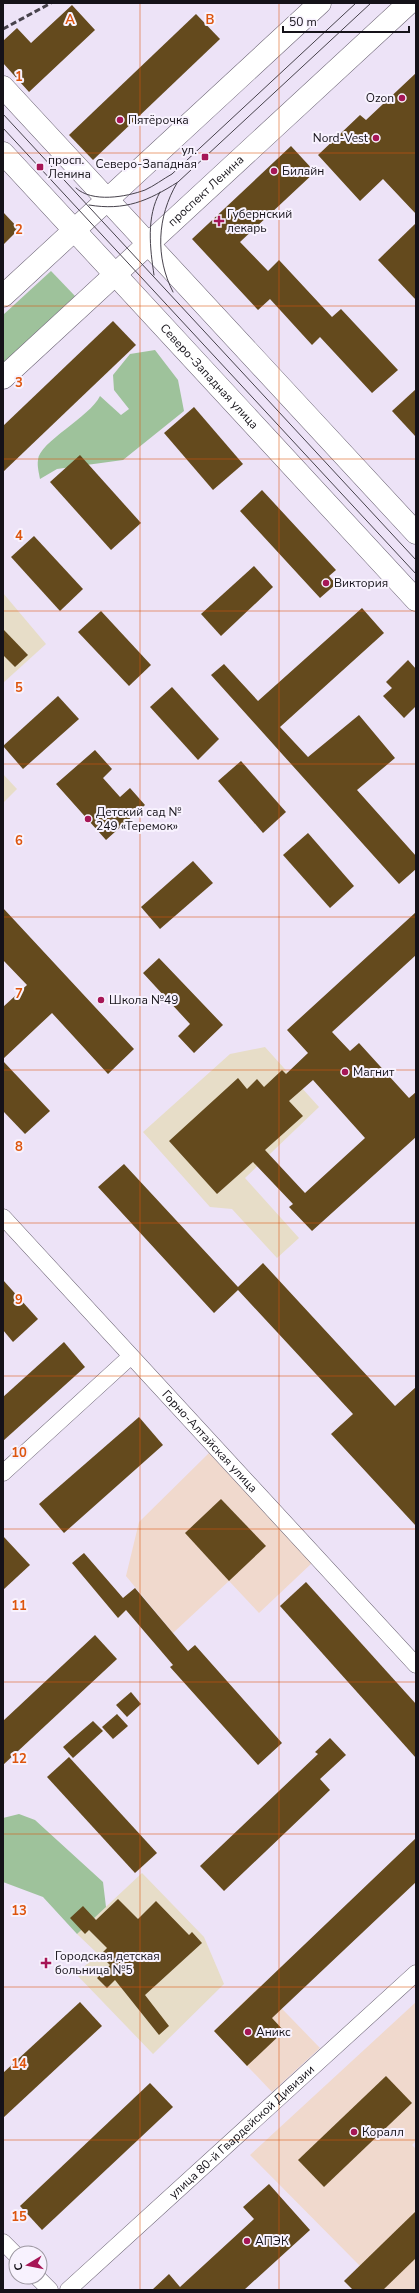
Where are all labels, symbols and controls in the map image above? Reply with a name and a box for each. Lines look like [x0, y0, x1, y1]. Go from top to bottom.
scale bar [283, 8, 409, 34]
text: A [65, 11, 75, 29]
text: B [206, 11, 215, 29]
text: 50 m [289, 14, 317, 30]
text: 1 [15, 68, 23, 86]
place label: Ozon [366, 90, 394, 106]
marker: Ozon [397, 93, 407, 103]
place label: Пятёрочка [128, 112, 189, 128]
marker: Пятёрочка [115, 115, 125, 125]
place label: Nord-Vest [313, 130, 369, 146]
marker: Nord-Vest [371, 133, 381, 143]
place label: ул. Северо-Западная [96, 142, 197, 172]
place label: просп. Ленина [48, 152, 91, 182]
street label: проспект Ленина [164, 152, 247, 230]
marker: ул. Северо-Западная [200, 152, 210, 162]
marker: просп. Ленина [35, 162, 45, 172]
place label: Билайн [282, 163, 324, 179]
marker: Билайн [269, 166, 279, 176]
place label: Губернский лекарь [227, 206, 292, 236]
marker: Губернский лекарь [214, 216, 224, 226]
text: 2 [15, 221, 23, 239]
street label: Северо-Западная улица [157, 320, 262, 432]
text: 3 [15, 374, 23, 392]
text: 4 [15, 527, 23, 545]
place label: Виктория [334, 575, 388, 591]
marker: Виктория [321, 578, 331, 588]
text: 5 [15, 679, 23, 697]
place label: Детский сад № 249 «Теремок» [96, 804, 182, 834]
marker: Детский сад № 249 «Теремок» [83, 814, 93, 824]
text: 6 [15, 832, 23, 850]
text: 7 [15, 985, 23, 1003]
place label: Школа №49 [109, 992, 178, 1008]
marker: Школа №49 [96, 995, 106, 1005]
place label: Магнит [353, 1064, 395, 1080]
marker: Магнит [340, 1067, 350, 1077]
text: 8 [15, 1138, 23, 1156]
text: 9 [15, 1291, 23, 1309]
street label: Горно-Алтайская улица [158, 1387, 261, 1496]
text: 10 [11, 1444, 27, 1462]
text: 11 [11, 1597, 27, 1615]
text: 12 [11, 1750, 27, 1768]
text: 13 [11, 1902, 27, 1920]
place label: Городская детская больница №5 [55, 1948, 160, 1978]
marker: Городская детская больница №5 [40, 1957, 52, 1969]
place label: Аникс [256, 2024, 291, 2040]
marker: Аникс [243, 2027, 253, 2037]
text: 14 [11, 2055, 27, 2073]
street label: улица 80-й Гвардейской Дивизии [166, 2061, 318, 2202]
place label: Коралл [362, 2124, 404, 2140]
marker: Коралл [349, 2127, 359, 2137]
text: 15 [11, 2208, 27, 2226]
place label: АПЭК [255, 2233, 289, 2249]
marker: АПЭК [242, 2236, 252, 2246]
north arrow [8, 2245, 48, 2285]
text: С [11, 2261, 27, 2272]

